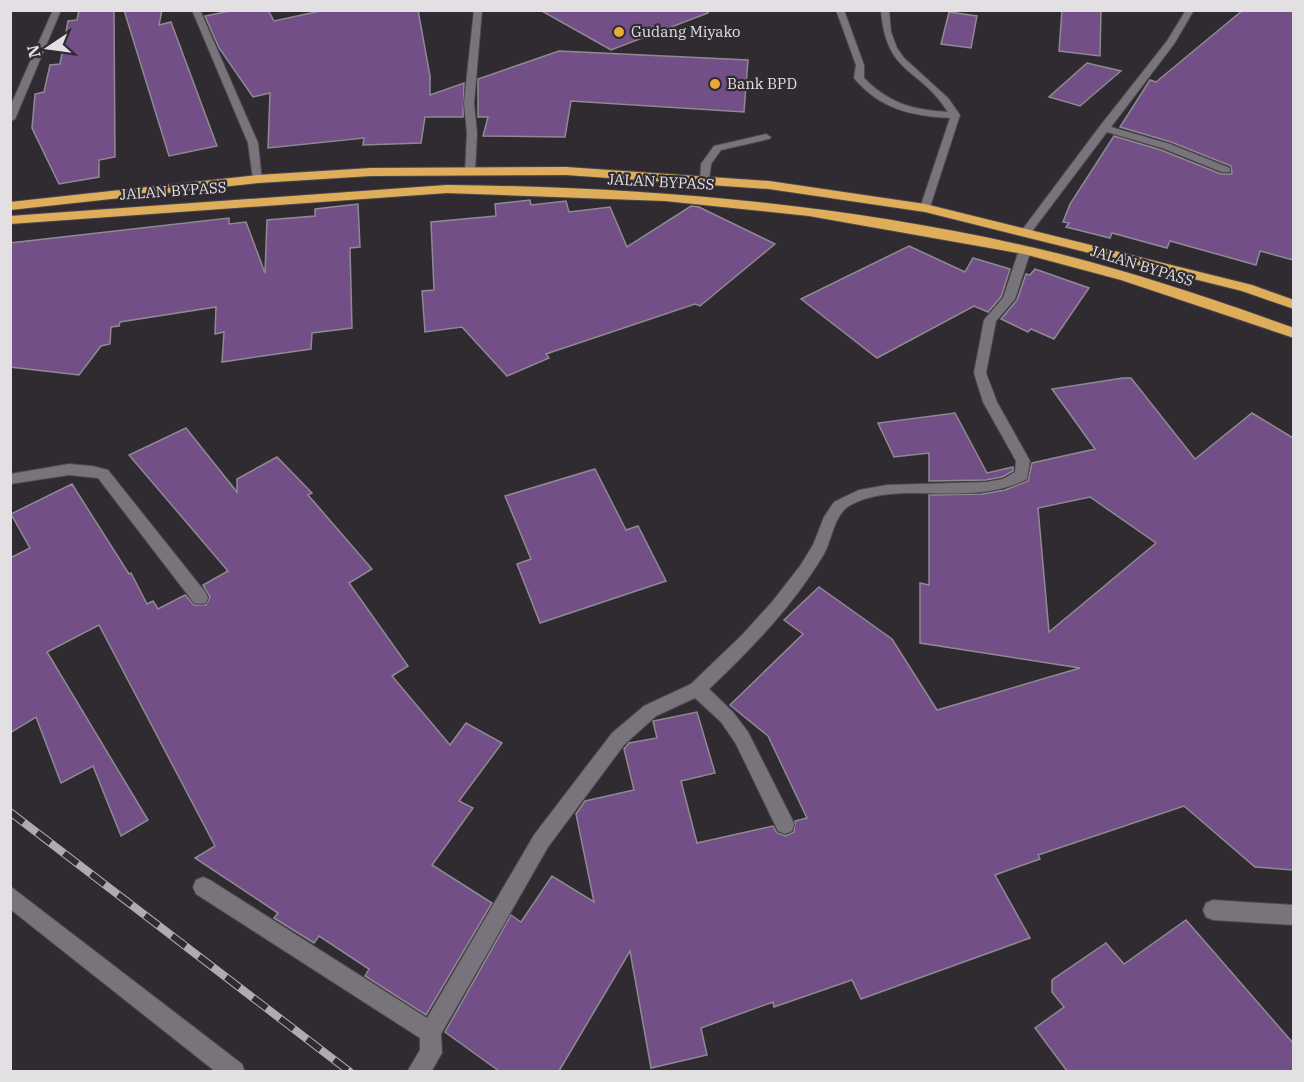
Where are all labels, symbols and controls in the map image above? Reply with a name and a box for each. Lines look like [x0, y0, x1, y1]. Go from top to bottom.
north arrow [18, 18, 78, 78]
place label: Gudang Miyako [631, 22, 740, 41]
marker: Gudang Miyako [612, 25, 626, 39]
text: N [22, 43, 45, 60]
place label: Bank BPD [727, 74, 797, 93]
marker: Bank BPD [708, 77, 722, 91]
street label: JALAN BYPASS [607, 169, 715, 194]
street label: JALAN BYPASS [119, 177, 227, 204]
street label: JALAN BYPASS [1088, 241, 1196, 290]

